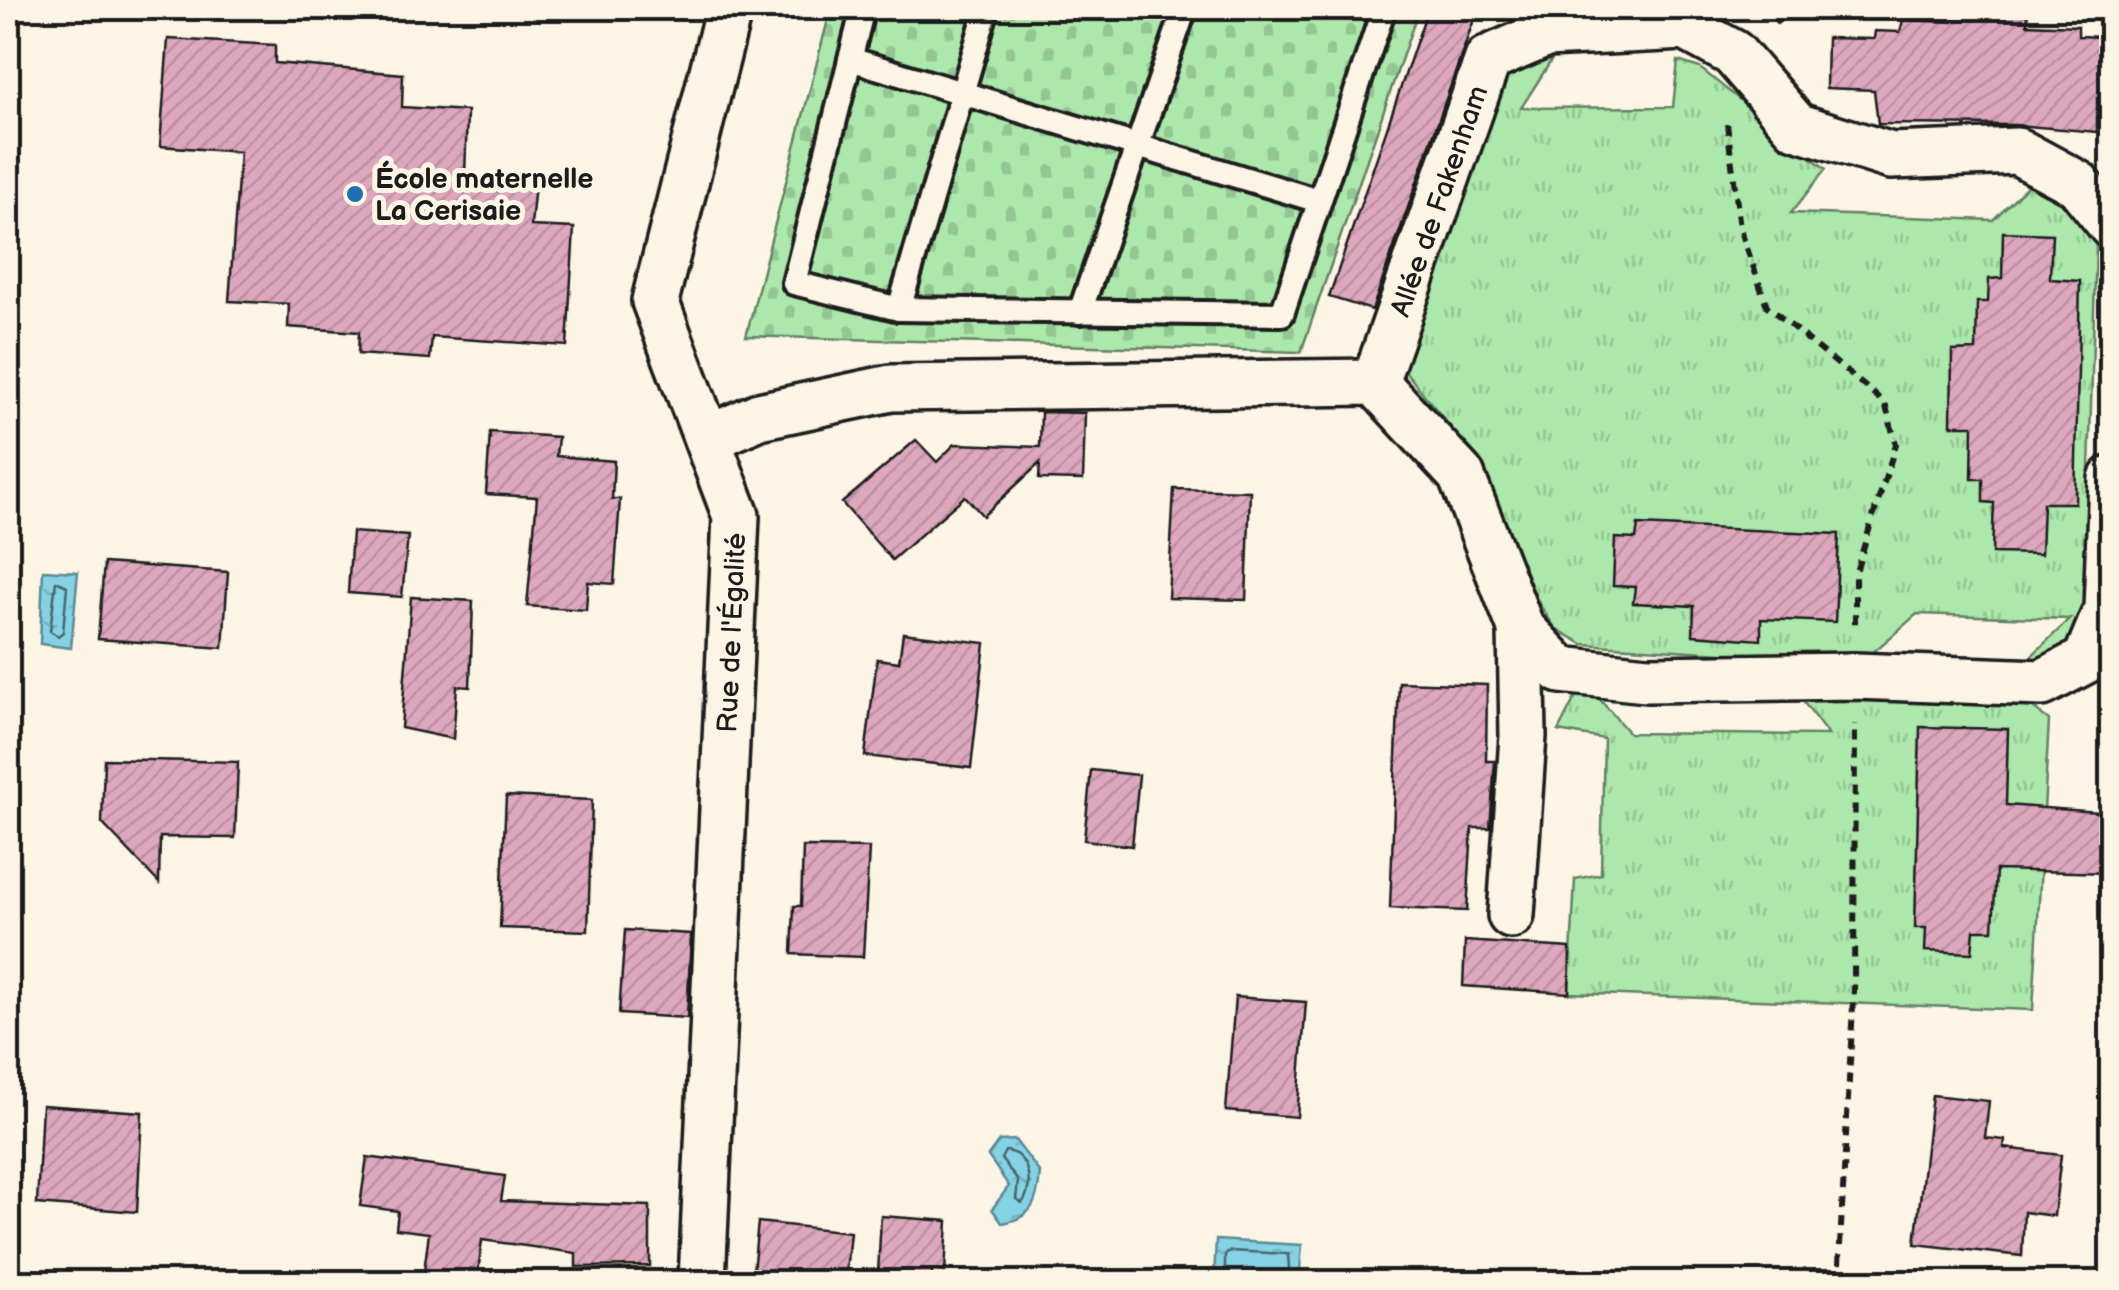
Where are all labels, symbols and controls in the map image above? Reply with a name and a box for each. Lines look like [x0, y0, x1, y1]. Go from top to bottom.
street label: Allée de Fakenham [1384, 81, 1495, 321]
place label: École maternelle La Cerisaie [375, 160, 593, 228]
marker: École maternelle La Cerisaie [344, 183, 366, 205]
street label: Rue de l'Égalité [711, 532, 753, 733]

